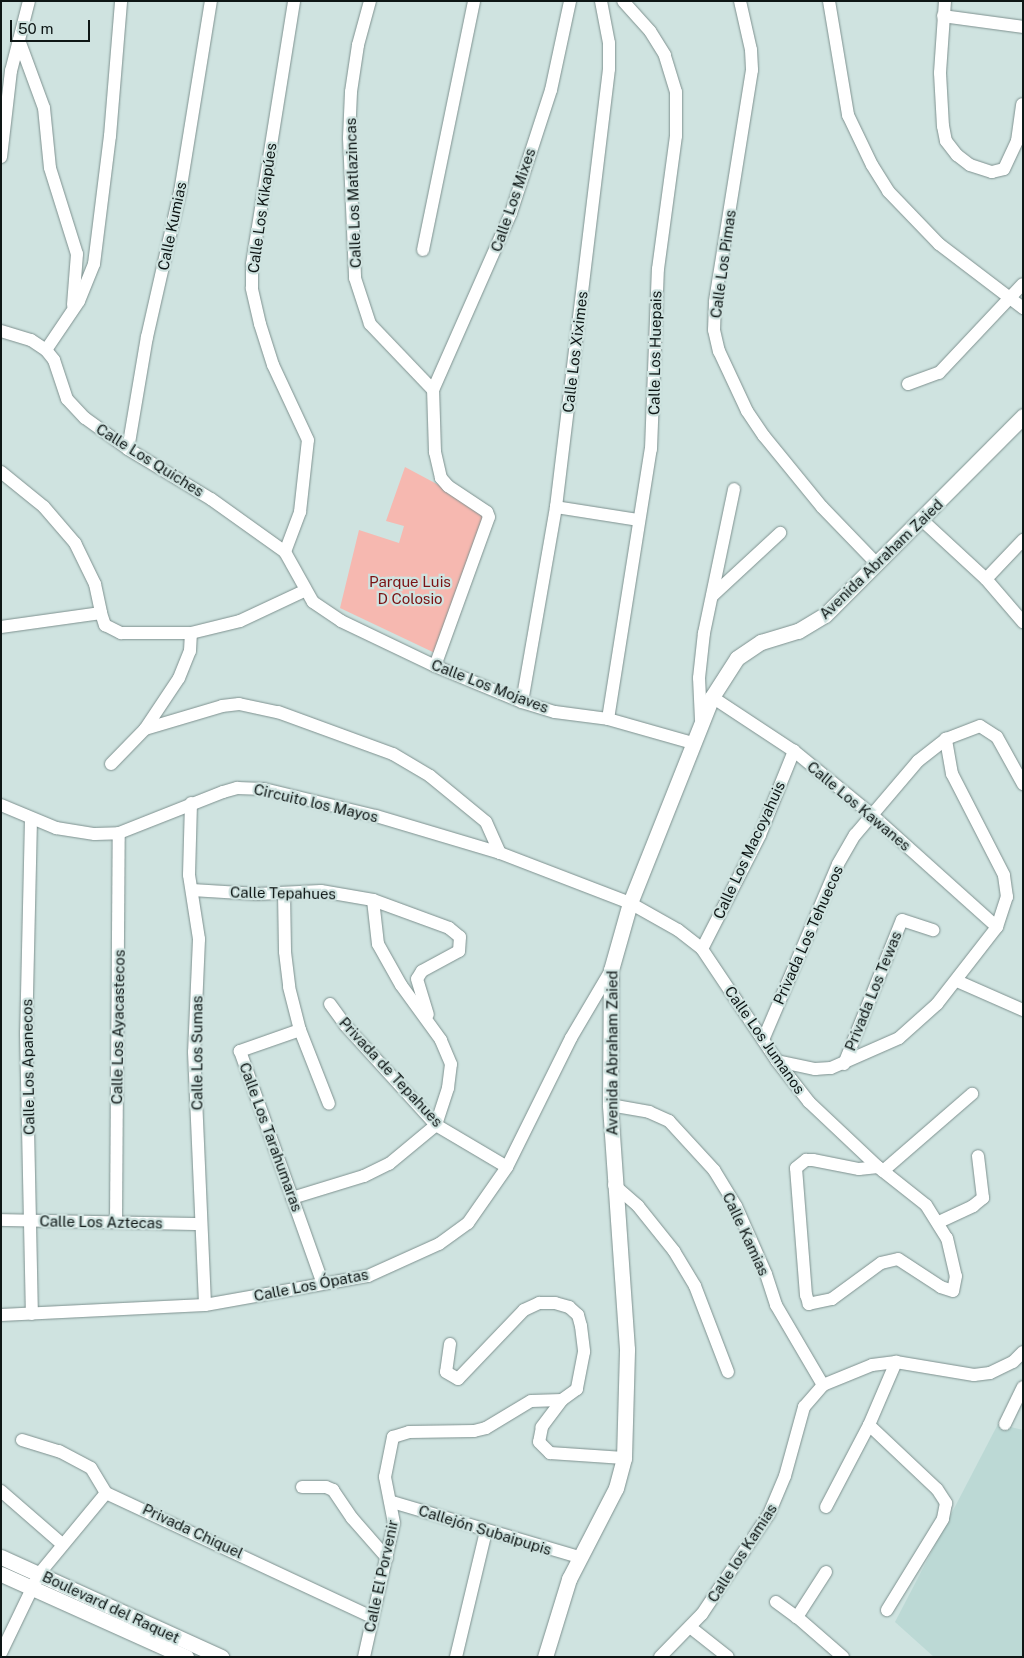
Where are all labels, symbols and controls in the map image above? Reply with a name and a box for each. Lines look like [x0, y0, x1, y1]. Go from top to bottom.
scale bar [12, 10, 92, 42]
text: 50 m [18, 20, 53, 37]
street label: Calle Los Matlazincas [341, 117, 365, 269]
street label: Calle Los Kikapúes [244, 142, 280, 274]
street label: Calle Los Mixes [487, 146, 539, 254]
street label: Calle Kumias [154, 180, 190, 272]
street label: Calle Los Pimas [706, 209, 740, 319]
street label: Calle Los Xiximes [559, 290, 591, 414]
street label: Calle Los Huepais [645, 291, 665, 415]
street label: Calle Los Quiches [93, 420, 207, 500]
street label: Avenida Abraham Zaied [815, 495, 947, 623]
park label: Parque Luis D Colosio [369, 572, 451, 607]
street label: Calle Los Mojaves [429, 655, 551, 717]
street label: Calle Los Kawanes [803, 757, 915, 855]
street label: Calle Los Macoyahuis [709, 778, 789, 922]
street label: Circuito los Mayos [252, 780, 380, 826]
street label: Privada Los Tehuecos [769, 863, 847, 1007]
street label: Calle Tepahues [230, 883, 336, 903]
street label: Privada Los Tewas [841, 929, 905, 1053]
street label: Calle Los Ayacastecos [108, 949, 128, 1105]
street label: Avenida Abraham Zaied [603, 970, 621, 1136]
street label: Calle Los Jumanos [721, 983, 809, 1097]
street label: Calle Los Sumas [188, 996, 206, 1110]
street label: Calle Los Apanecos [18, 999, 38, 1135]
street label: Privada de Tepahues [335, 1013, 447, 1131]
street label: Calle Los Tarahumaras [236, 1060, 306, 1214]
street label: Calle Kamias [719, 1189, 773, 1279]
street label: Calle Los Aztecas [39, 1212, 163, 1232]
street label: Calle Los Ópatas [252, 1265, 370, 1305]
street label: Privada Chiquel [140, 1500, 246, 1562]
street label: Calle los Kamias [703, 1500, 781, 1606]
street label: Callejón Subaipupis [416, 1501, 554, 1559]
street label: Calle El Porvenir [360, 1518, 402, 1634]
street label: Boulevard del Raquet [39, 1567, 183, 1647]

